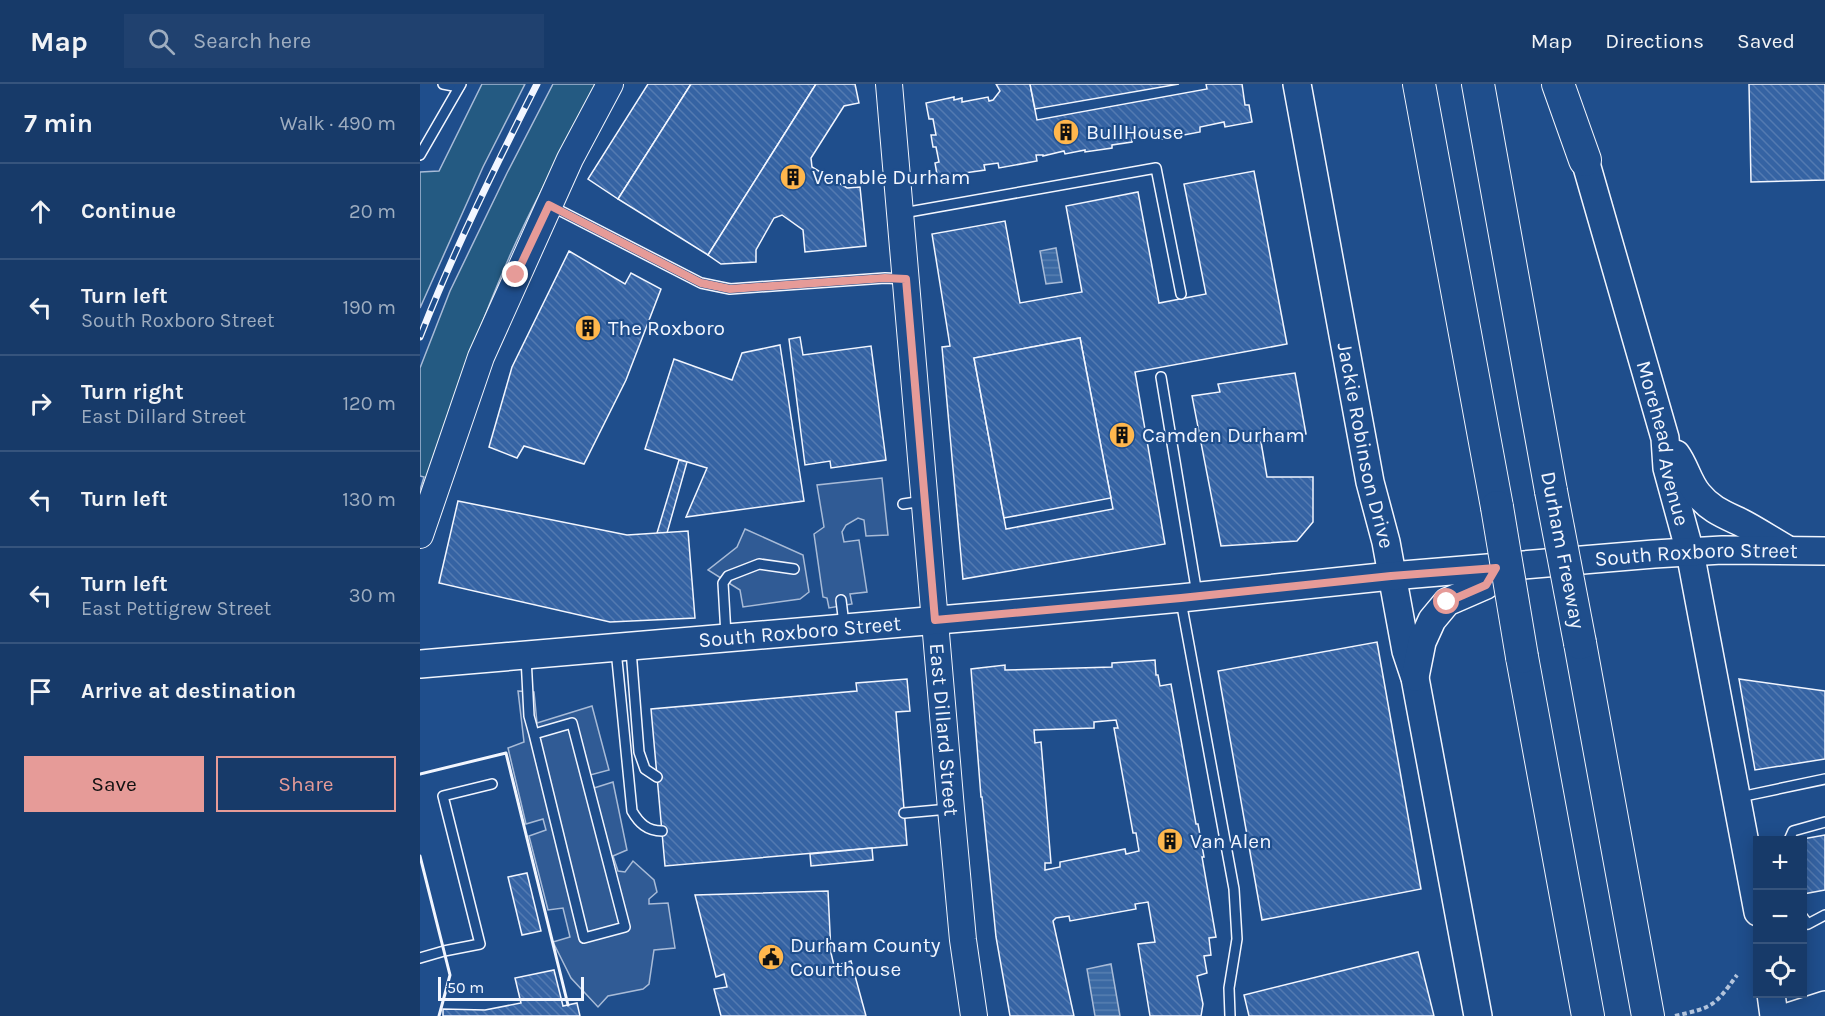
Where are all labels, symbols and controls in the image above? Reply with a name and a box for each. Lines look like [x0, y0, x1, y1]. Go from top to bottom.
search box [124, 14, 544, 68]
text: Map [30, 25, 88, 58]
icon: search [145, 25, 178, 58]
text: Search here [193, 28, 311, 54]
text: Map [1531, 29, 1572, 53]
text: Directions [1605, 29, 1704, 53]
text: Saved [1737, 29, 1795, 53]
text: 7 min [24, 108, 93, 139]
text: Walk · 490 m [280, 112, 396, 135]
building icon: BullHouse [1051, 117, 1081, 147]
place label: BullHouse [1086, 120, 1184, 144]
building icon: Venable Durham [778, 162, 808, 192]
place label: Venable Durham [812, 165, 970, 189]
icon: ahead [24, 195, 57, 228]
text: Continue [81, 198, 176, 224]
text: 20 m [349, 200, 396, 223]
route end [502, 261, 528, 287]
text: Turn left [81, 283, 168, 309]
icon: left [24, 291, 57, 324]
text: 190 m [342, 296, 396, 319]
text: South Roxboro Street [81, 309, 274, 332]
building icon: The Roxboro [573, 313, 603, 343]
place label: The Roxboro [608, 316, 725, 340]
street label: Jackie Robinson Drive [1333, 341, 1399, 550]
street label: Morehead Avenue [1631, 358, 1694, 528]
text: Turn right [81, 379, 184, 405]
icon: right [24, 387, 57, 420]
text: 120 m [342, 392, 396, 415]
text: East Dillard Street [81, 405, 246, 428]
building icon: Camden Durham [1107, 420, 1137, 450]
place label: Camden Durham [1142, 423, 1305, 447]
street label: Durham Freeway [1536, 469, 1590, 631]
icon: left [24, 483, 57, 516]
text: Turn left [81, 486, 168, 512]
text: 130 m [342, 488, 396, 511]
street label: South Roxboro Street [1594, 538, 1798, 571]
text: Turn left [81, 571, 168, 597]
icon: left [24, 579, 57, 612]
text: 30 m [349, 584, 396, 607]
route start [1433, 588, 1459, 614]
text: East Pettigrew Street [81, 597, 271, 620]
street label: South Roxboro Street [697, 611, 902, 652]
street label: East Dillard Street [925, 642, 964, 817]
icon: arrive [24, 675, 57, 708]
text: Arrive at destination [81, 678, 296, 704]
button: Save [24, 756, 204, 812]
button: Share [216, 756, 396, 812]
building icon: Van Alen [1155, 826, 1185, 856]
place label: Van Alen [1190, 829, 1272, 853]
map controls [1753, 836, 1807, 998]
button: + [1753, 836, 1807, 890]
button: − [1753, 890, 1807, 944]
place label: Durham County Courthouse [790, 933, 941, 981]
public building icon: Durham County Courthouse [756, 942, 786, 972]
button: locate [1753, 944, 1807, 998]
scale bar [438, 974, 584, 1002]
text: 50 m [447, 978, 484, 997]

